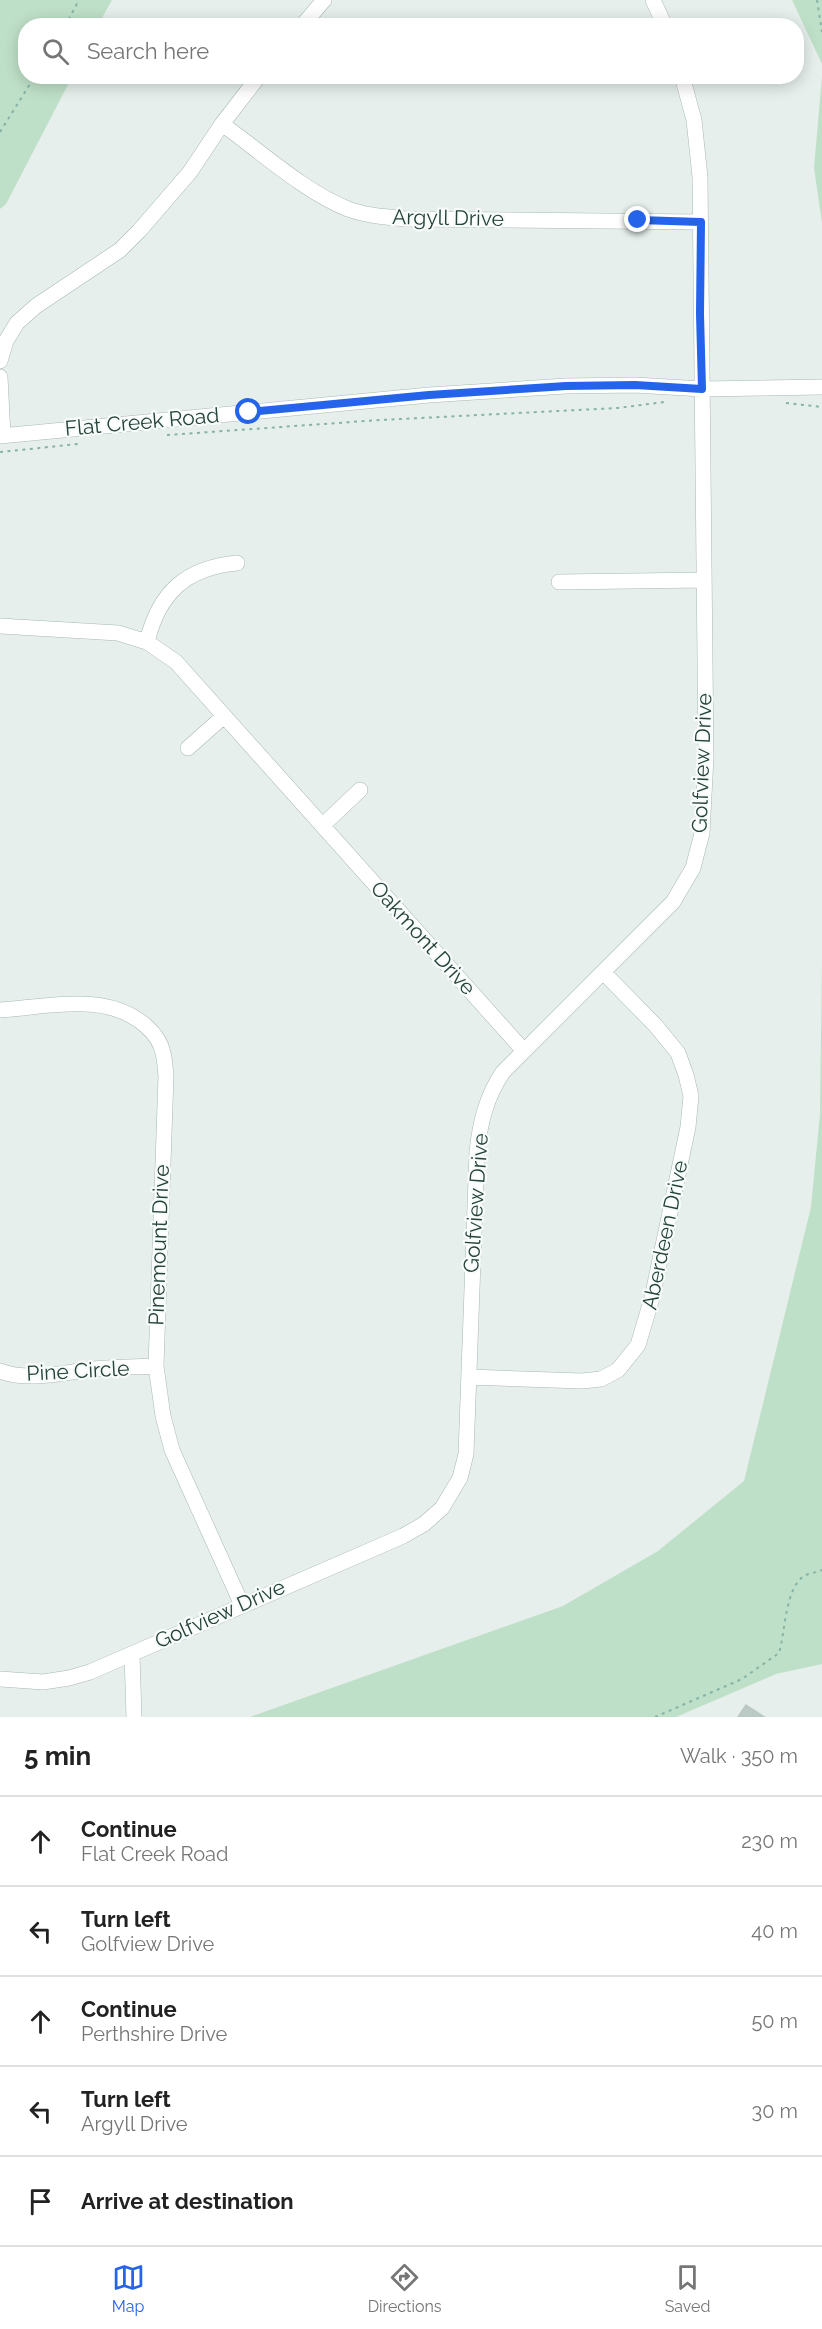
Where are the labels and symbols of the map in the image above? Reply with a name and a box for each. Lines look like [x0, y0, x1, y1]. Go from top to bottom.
street label: Argyll Drive [392, 204, 504, 231]
route end [624, 206, 650, 232]
route start [235, 398, 261, 424]
street label: Flat Creek Road [64, 402, 220, 441]
street label: Golfview Drive [687, 693, 716, 833]
street label: Oakmont Drive [366, 876, 481, 1000]
street label: Golfview Drive [458, 1132, 493, 1274]
street label: Aberdeen Drive [636, 1158, 693, 1312]
street label: Pinemount Drive [143, 1164, 174, 1326]
street label: Pine Circle [26, 1355, 130, 1386]
street label: Golfview Drive [151, 1574, 289, 1653]

